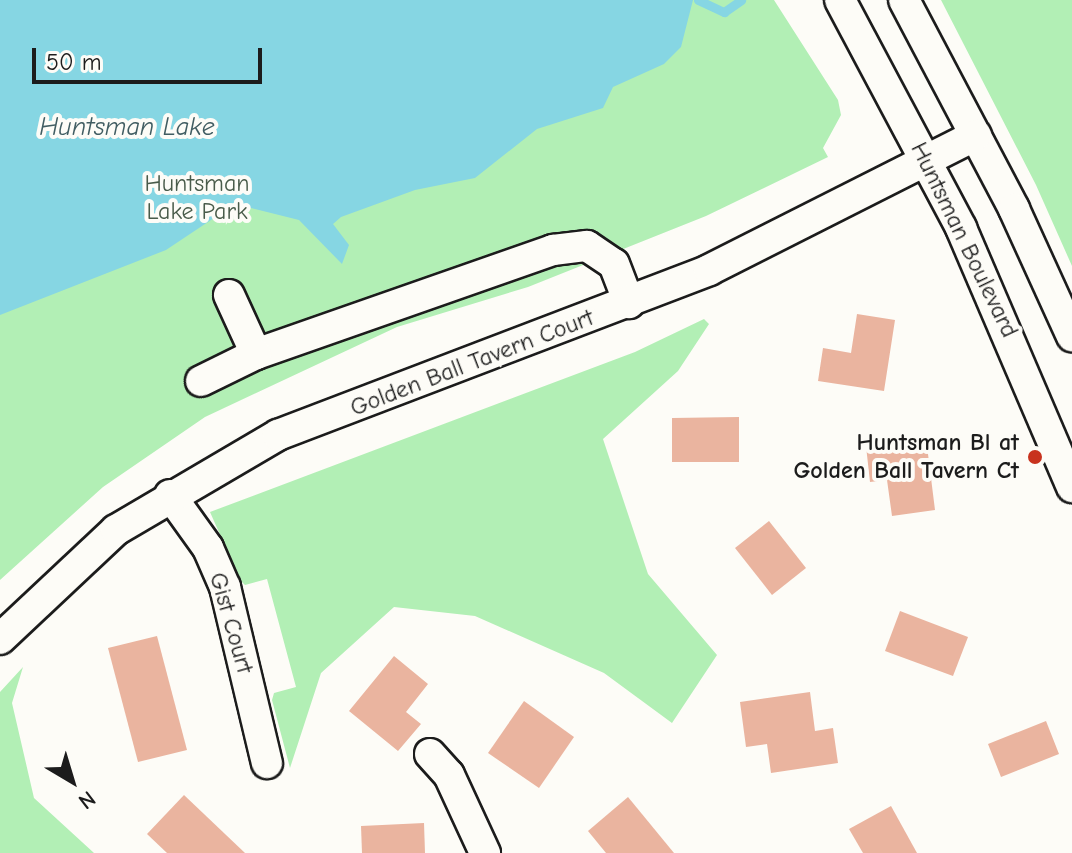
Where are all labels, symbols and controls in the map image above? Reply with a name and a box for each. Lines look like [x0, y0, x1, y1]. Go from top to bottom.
scale bar [36, 32, 266, 82]
text: 50 m [46, 48, 102, 76]
water label: Huntsman Lake [39, 112, 215, 144]
street label: Huntsman Boulevard [904, 138, 1024, 342]
park label: Huntsman Lake Park [144, 170, 250, 226]
street label: Golden Ball Tavern Court [346, 303, 598, 423]
place label: Huntsman Bl at Golden Ball Tavern Ct [793, 429, 1019, 485]
marker: Huntsman Bl at Golden Ball Tavern Ct [1026, 448, 1044, 466]
street label: Gist Court [203, 569, 259, 677]
north arrow [32, 741, 112, 821]
text: N [73, 785, 100, 815]

